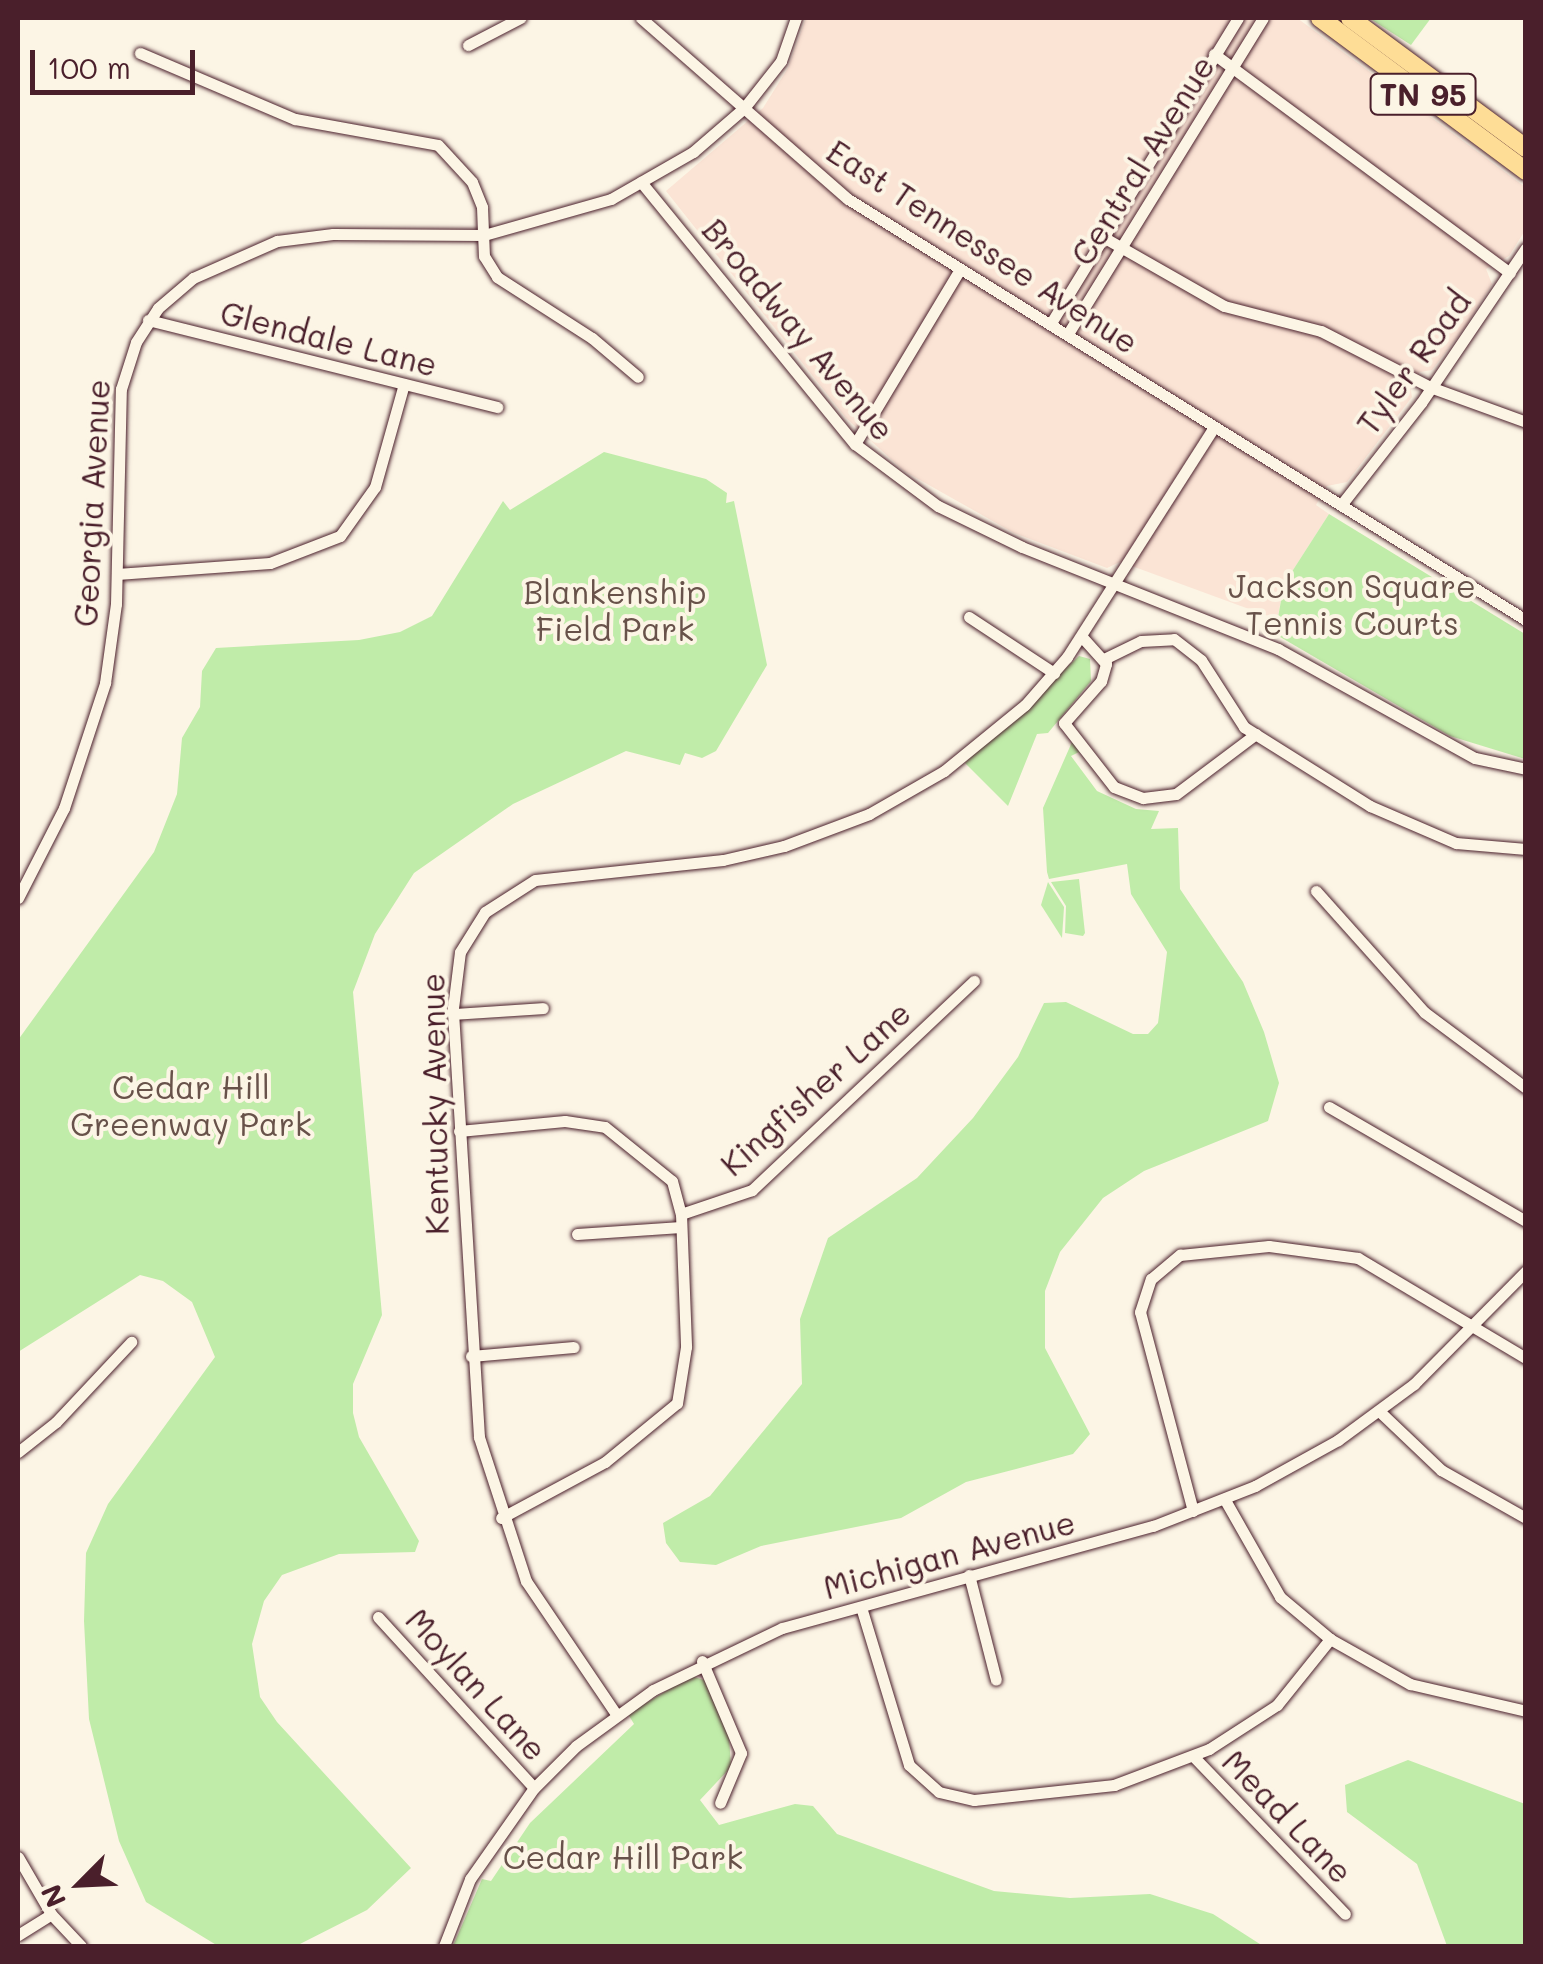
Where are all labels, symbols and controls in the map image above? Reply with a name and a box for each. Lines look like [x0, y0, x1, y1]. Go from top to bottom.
scale bar [35, 30, 200, 92]
text: 100 m [47, 47, 131, 87]
street label: Central Avenue [1062, 48, 1222, 272]
road number: TN 95 [1368, 69, 1478, 119]
street label: East Tennessee Avenue [820, 131, 1146, 361]
street label: Broadway Avenue [695, 210, 903, 448]
street label: Tyler Road [1348, 283, 1478, 441]
street label: Glendale Lane [217, 293, 441, 383]
street label: Georgia Avenue [65, 378, 117, 628]
park label: Jackson Square Tennis Courts [1228, 567, 1476, 642]
park label: Blankenship Field Park [523, 573, 707, 648]
street label: Kentucky Avenue [413, 973, 455, 1235]
street label: Kingfisher Lane [712, 993, 918, 1183]
park label: Cedar Hill Greenway Park [70, 1068, 312, 1143]
street label: Michigan Avenue [819, 1502, 1079, 1606]
street label: Moylan Lane [399, 1600, 555, 1768]
street label: Mead Lane [1215, 1741, 1361, 1891]
north arrow [30, 1834, 130, 1934]
park label: Cedar Hill Park [503, 1837, 743, 1875]
text: N [32, 1879, 73, 1913]

